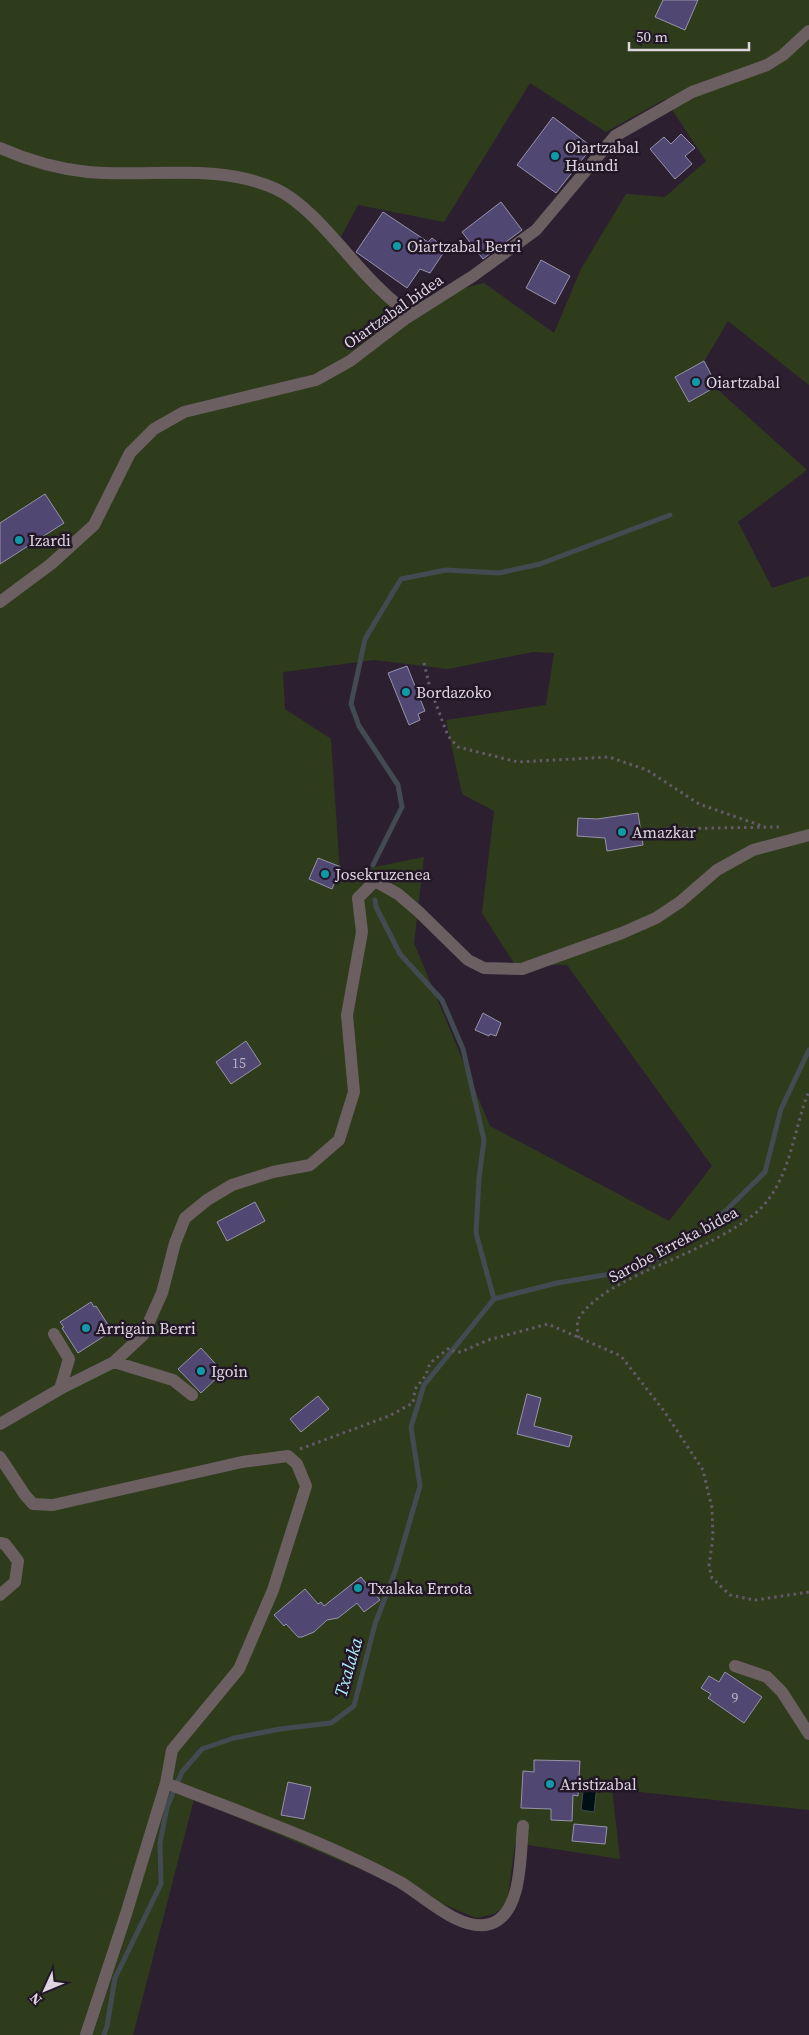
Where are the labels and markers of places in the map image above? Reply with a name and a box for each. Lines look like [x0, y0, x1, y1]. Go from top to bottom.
place label: Oiartzabal Haundi [565, 136, 639, 176]
marker: Oiartzabal Haundi [549, 150, 561, 162]
place label: Oiartzabal Berri [407, 235, 521, 257]
marker: Oiartzabal Berri [391, 240, 403, 252]
place label: Oiartzabal [706, 371, 780, 393]
marker: Oiartzabal [690, 376, 702, 388]
place label: Izardi [29, 529, 71, 551]
marker: Izardi [13, 534, 25, 546]
place label: Bordazoko [416, 681, 492, 703]
marker: Bordazoko [400, 686, 412, 698]
place label: Amazkar [632, 821, 696, 843]
marker: Amazkar [616, 826, 628, 838]
place label: Josekruzenea [334, 863, 431, 885]
marker: Josekruzenea [319, 868, 331, 880]
place label: Arrigain Berri [96, 1317, 196, 1339]
marker: Arrigain Berri [80, 1322, 92, 1334]
place label: Igoin [211, 1360, 248, 1382]
marker: Igoin [195, 1365, 207, 1377]
place label: Txalaka Errota [368, 1577, 473, 1599]
marker: Txalaka Errota [352, 1582, 364, 1594]
place label: Aristizabal [560, 1773, 637, 1795]
marker: Aristizabal [544, 1778, 556, 1790]

